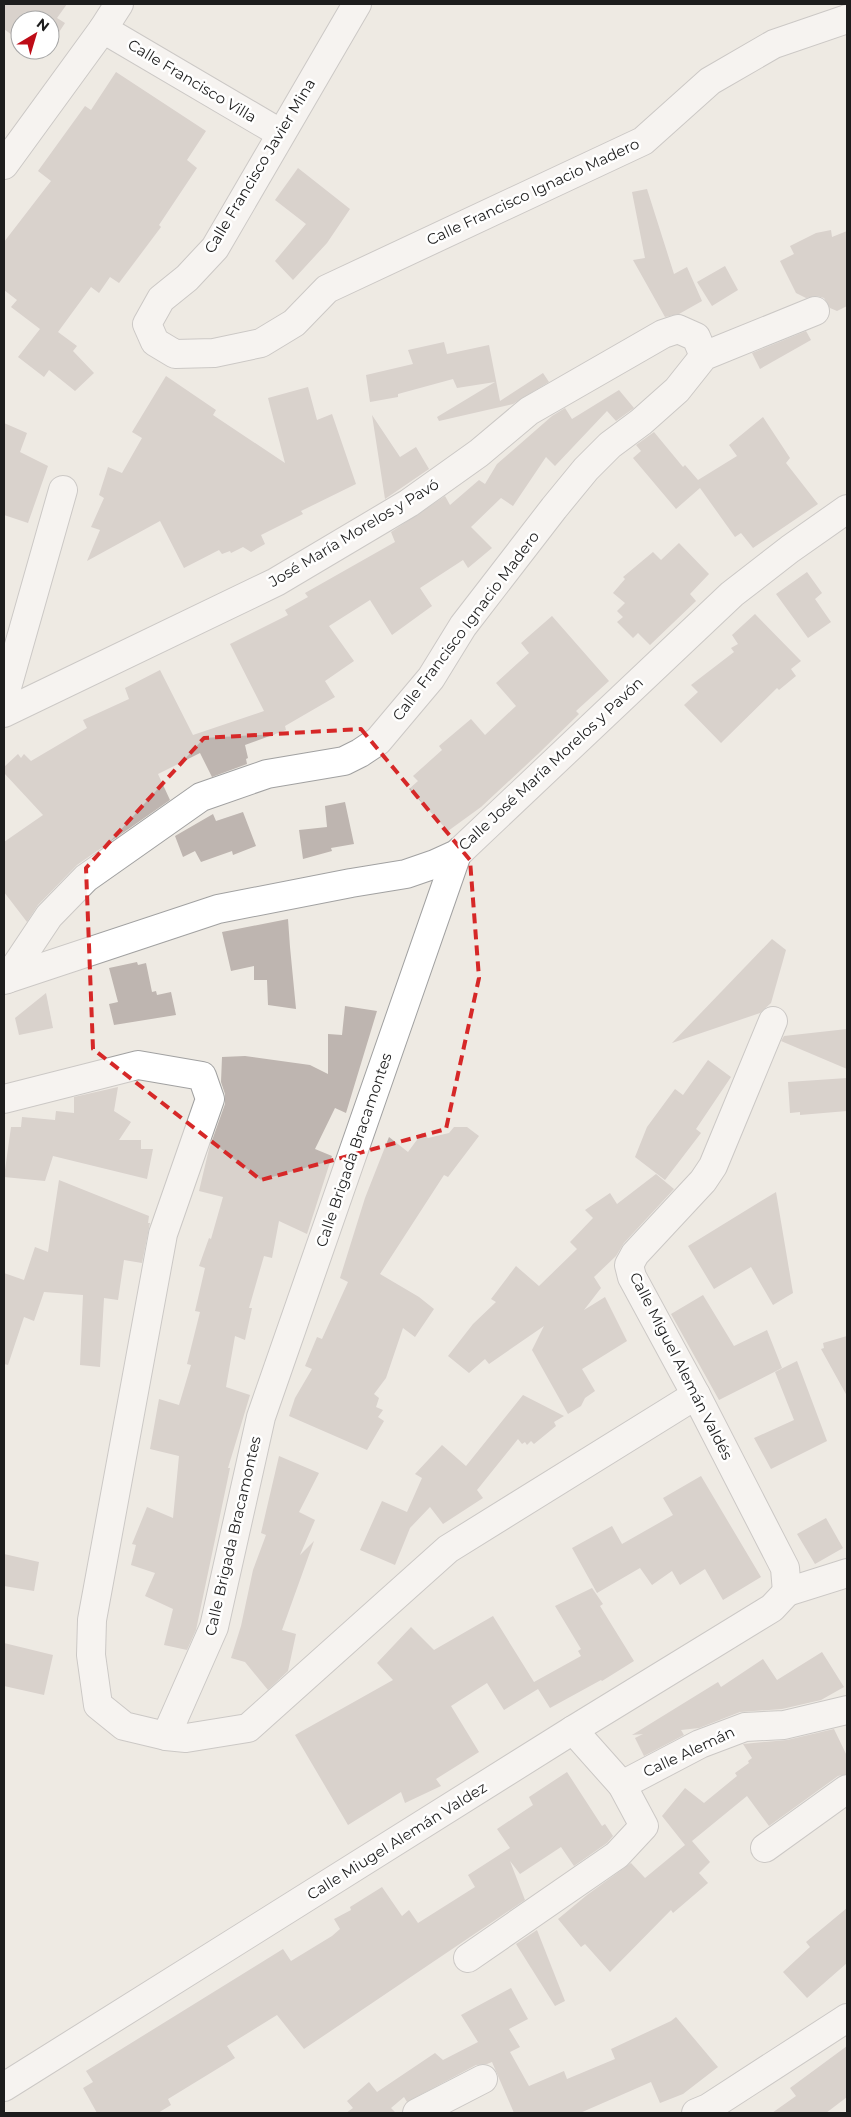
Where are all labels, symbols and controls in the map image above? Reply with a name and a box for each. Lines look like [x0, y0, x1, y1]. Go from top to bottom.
north arrow [10, 10, 60, 60]
text: N [33, 14, 53, 35]
street label: Calle Francisco Villa [125, 35, 260, 126]
street label: Calle Francisco Javier Mina [200, 75, 319, 256]
street label: Calle Francisco Ignacio Madero [423, 134, 642, 249]
street label: José María Morelos y Pavó [264, 474, 442, 591]
street label: Calle Francisco Ignacio Madero [388, 527, 543, 724]
street label: Calle José María Morelos y Pavón [454, 673, 647, 854]
street label: Calle Brigada Bracamontes [311, 1050, 396, 1249]
street label: Calle Miguel Alemán Valdés [626, 1269, 737, 1463]
street label: Calle Brigada Bracamontes [200, 1434, 265, 1638]
street label: Calle Alemán [640, 1722, 738, 1781]
street label: Calle Miugel Alemán Valdez [303, 1777, 490, 1904]

